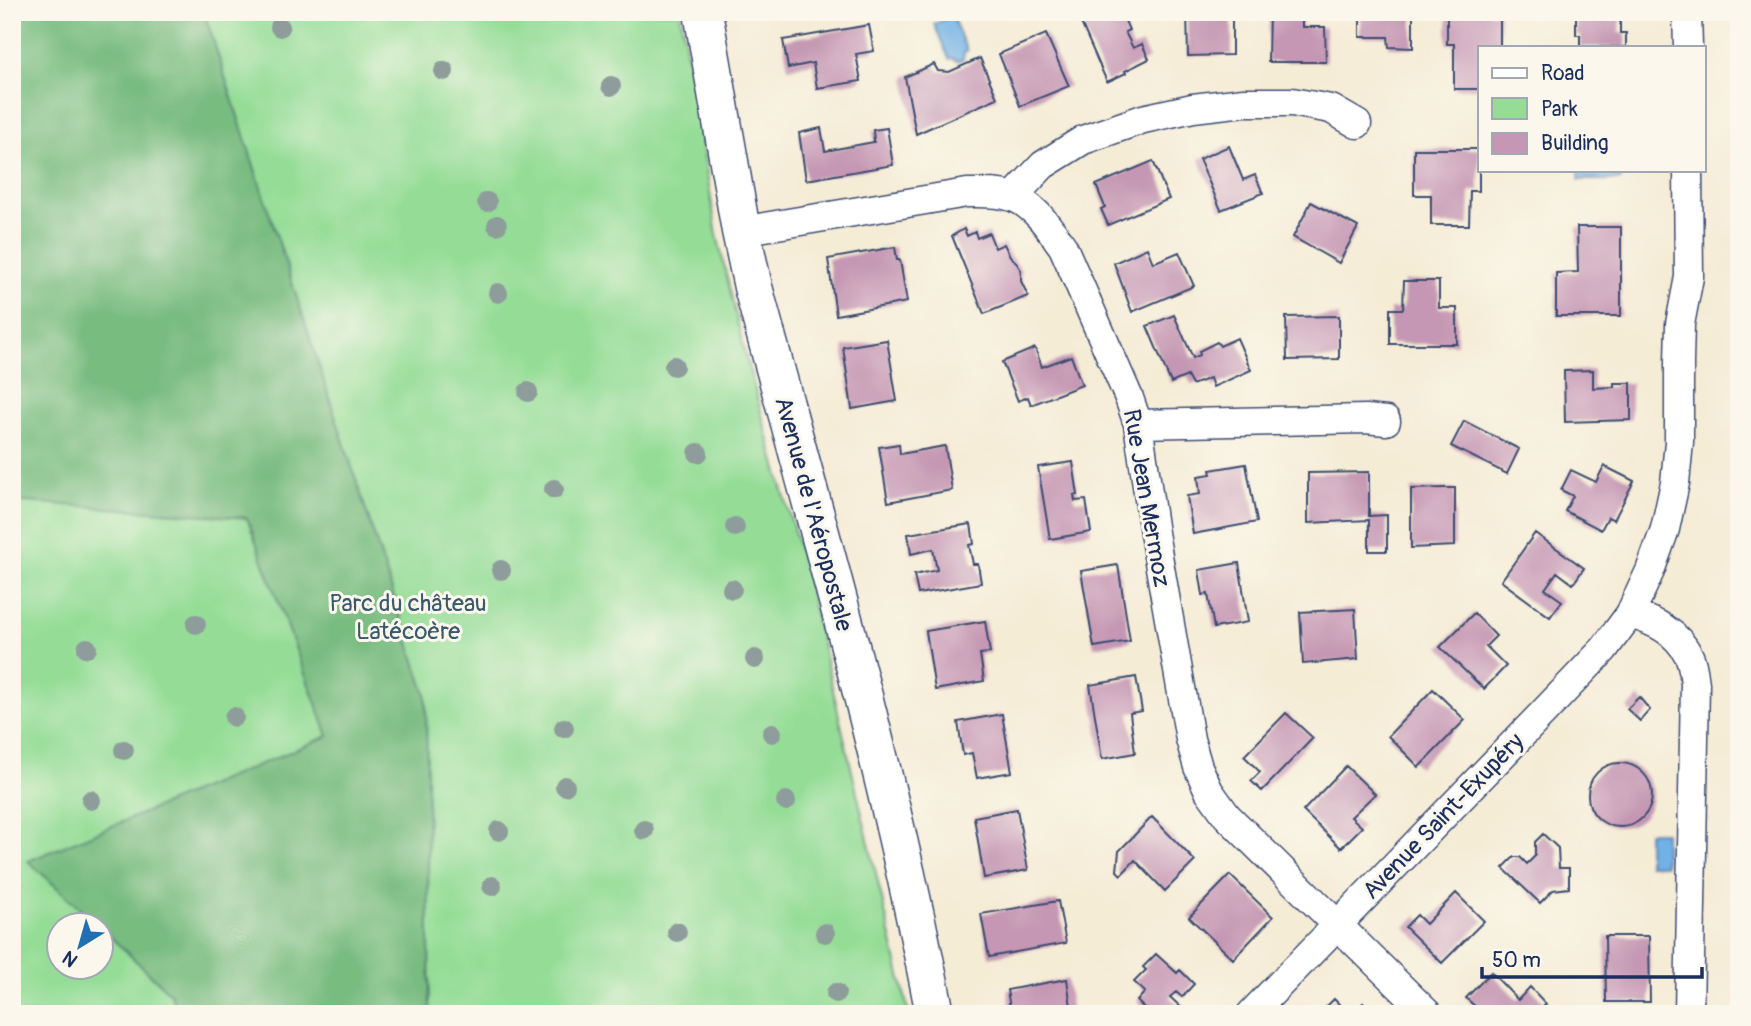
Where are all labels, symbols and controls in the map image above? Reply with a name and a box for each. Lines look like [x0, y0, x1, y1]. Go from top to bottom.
legend [1478, 46, 1706, 172]
text: Road [1541, 60, 1585, 87]
text: Park [1541, 96, 1578, 123]
text: Building [1541, 130, 1608, 157]
street label: Avenue de l'Aéropostale [768, 394, 859, 635]
street label: Rue Jean Mermoz [1117, 407, 1176, 589]
park label: Parc du château Latécoère [329, 589, 487, 646]
street label: Avenue Saint-Exupéry [1357, 727, 1530, 905]
north arrow [46, 911, 116, 981]
scale bar [1482, 935, 1702, 979]
text: N [58, 945, 83, 972]
text: 50 m [1492, 947, 1541, 974]

